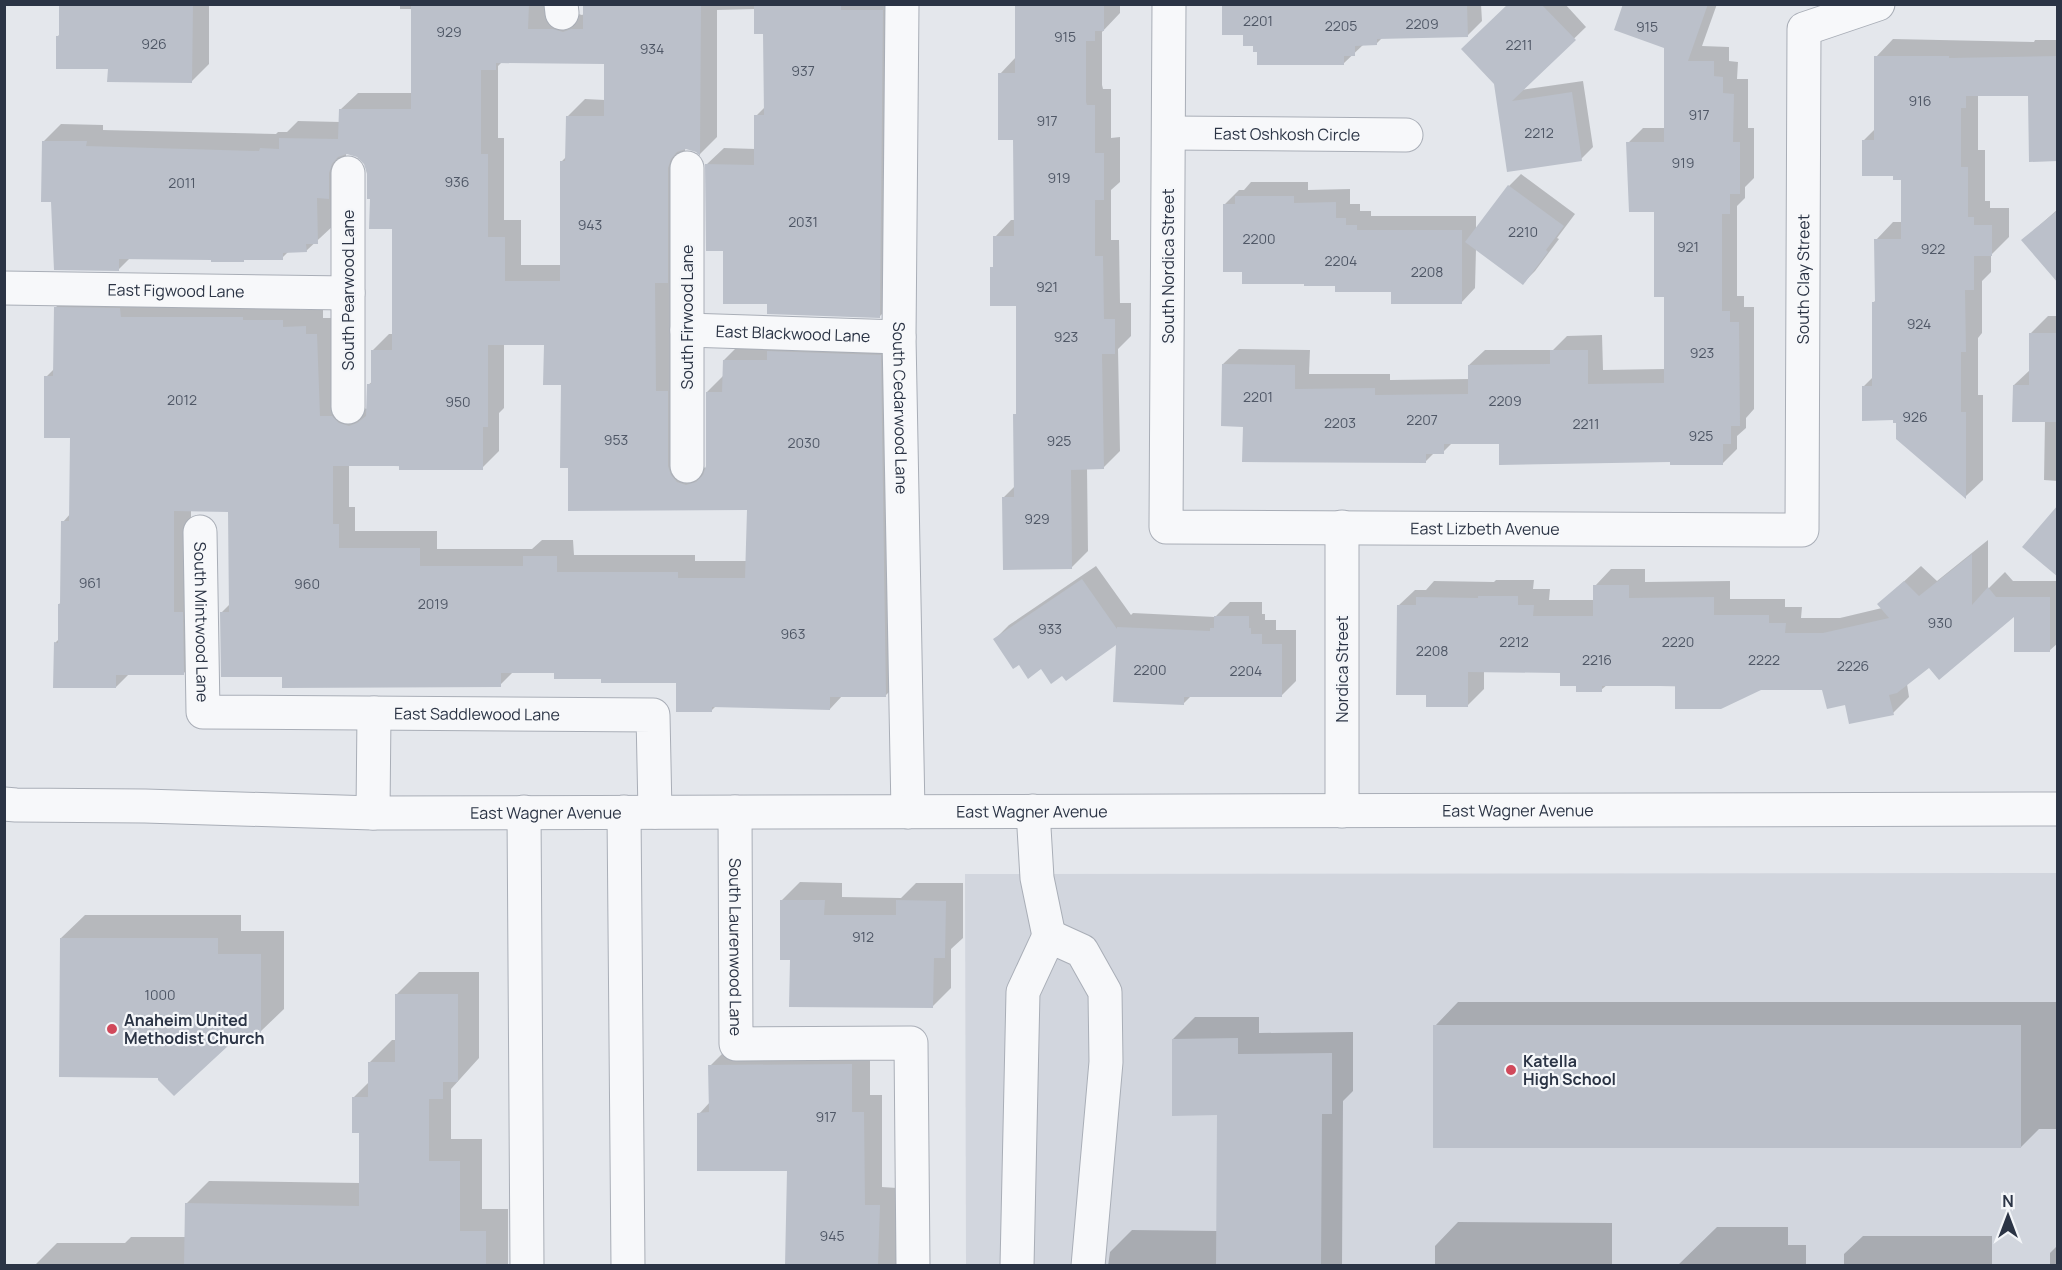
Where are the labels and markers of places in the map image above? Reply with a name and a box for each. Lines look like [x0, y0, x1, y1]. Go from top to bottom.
place label: Anaheim United Methodist Church [124, 1009, 265, 1049]
marker: Anaheim United Methodist Church [105, 1022, 119, 1036]
place label: Katella High School [1523, 1050, 1616, 1090]
marker: Katella High School [1504, 1063, 1518, 1077]

